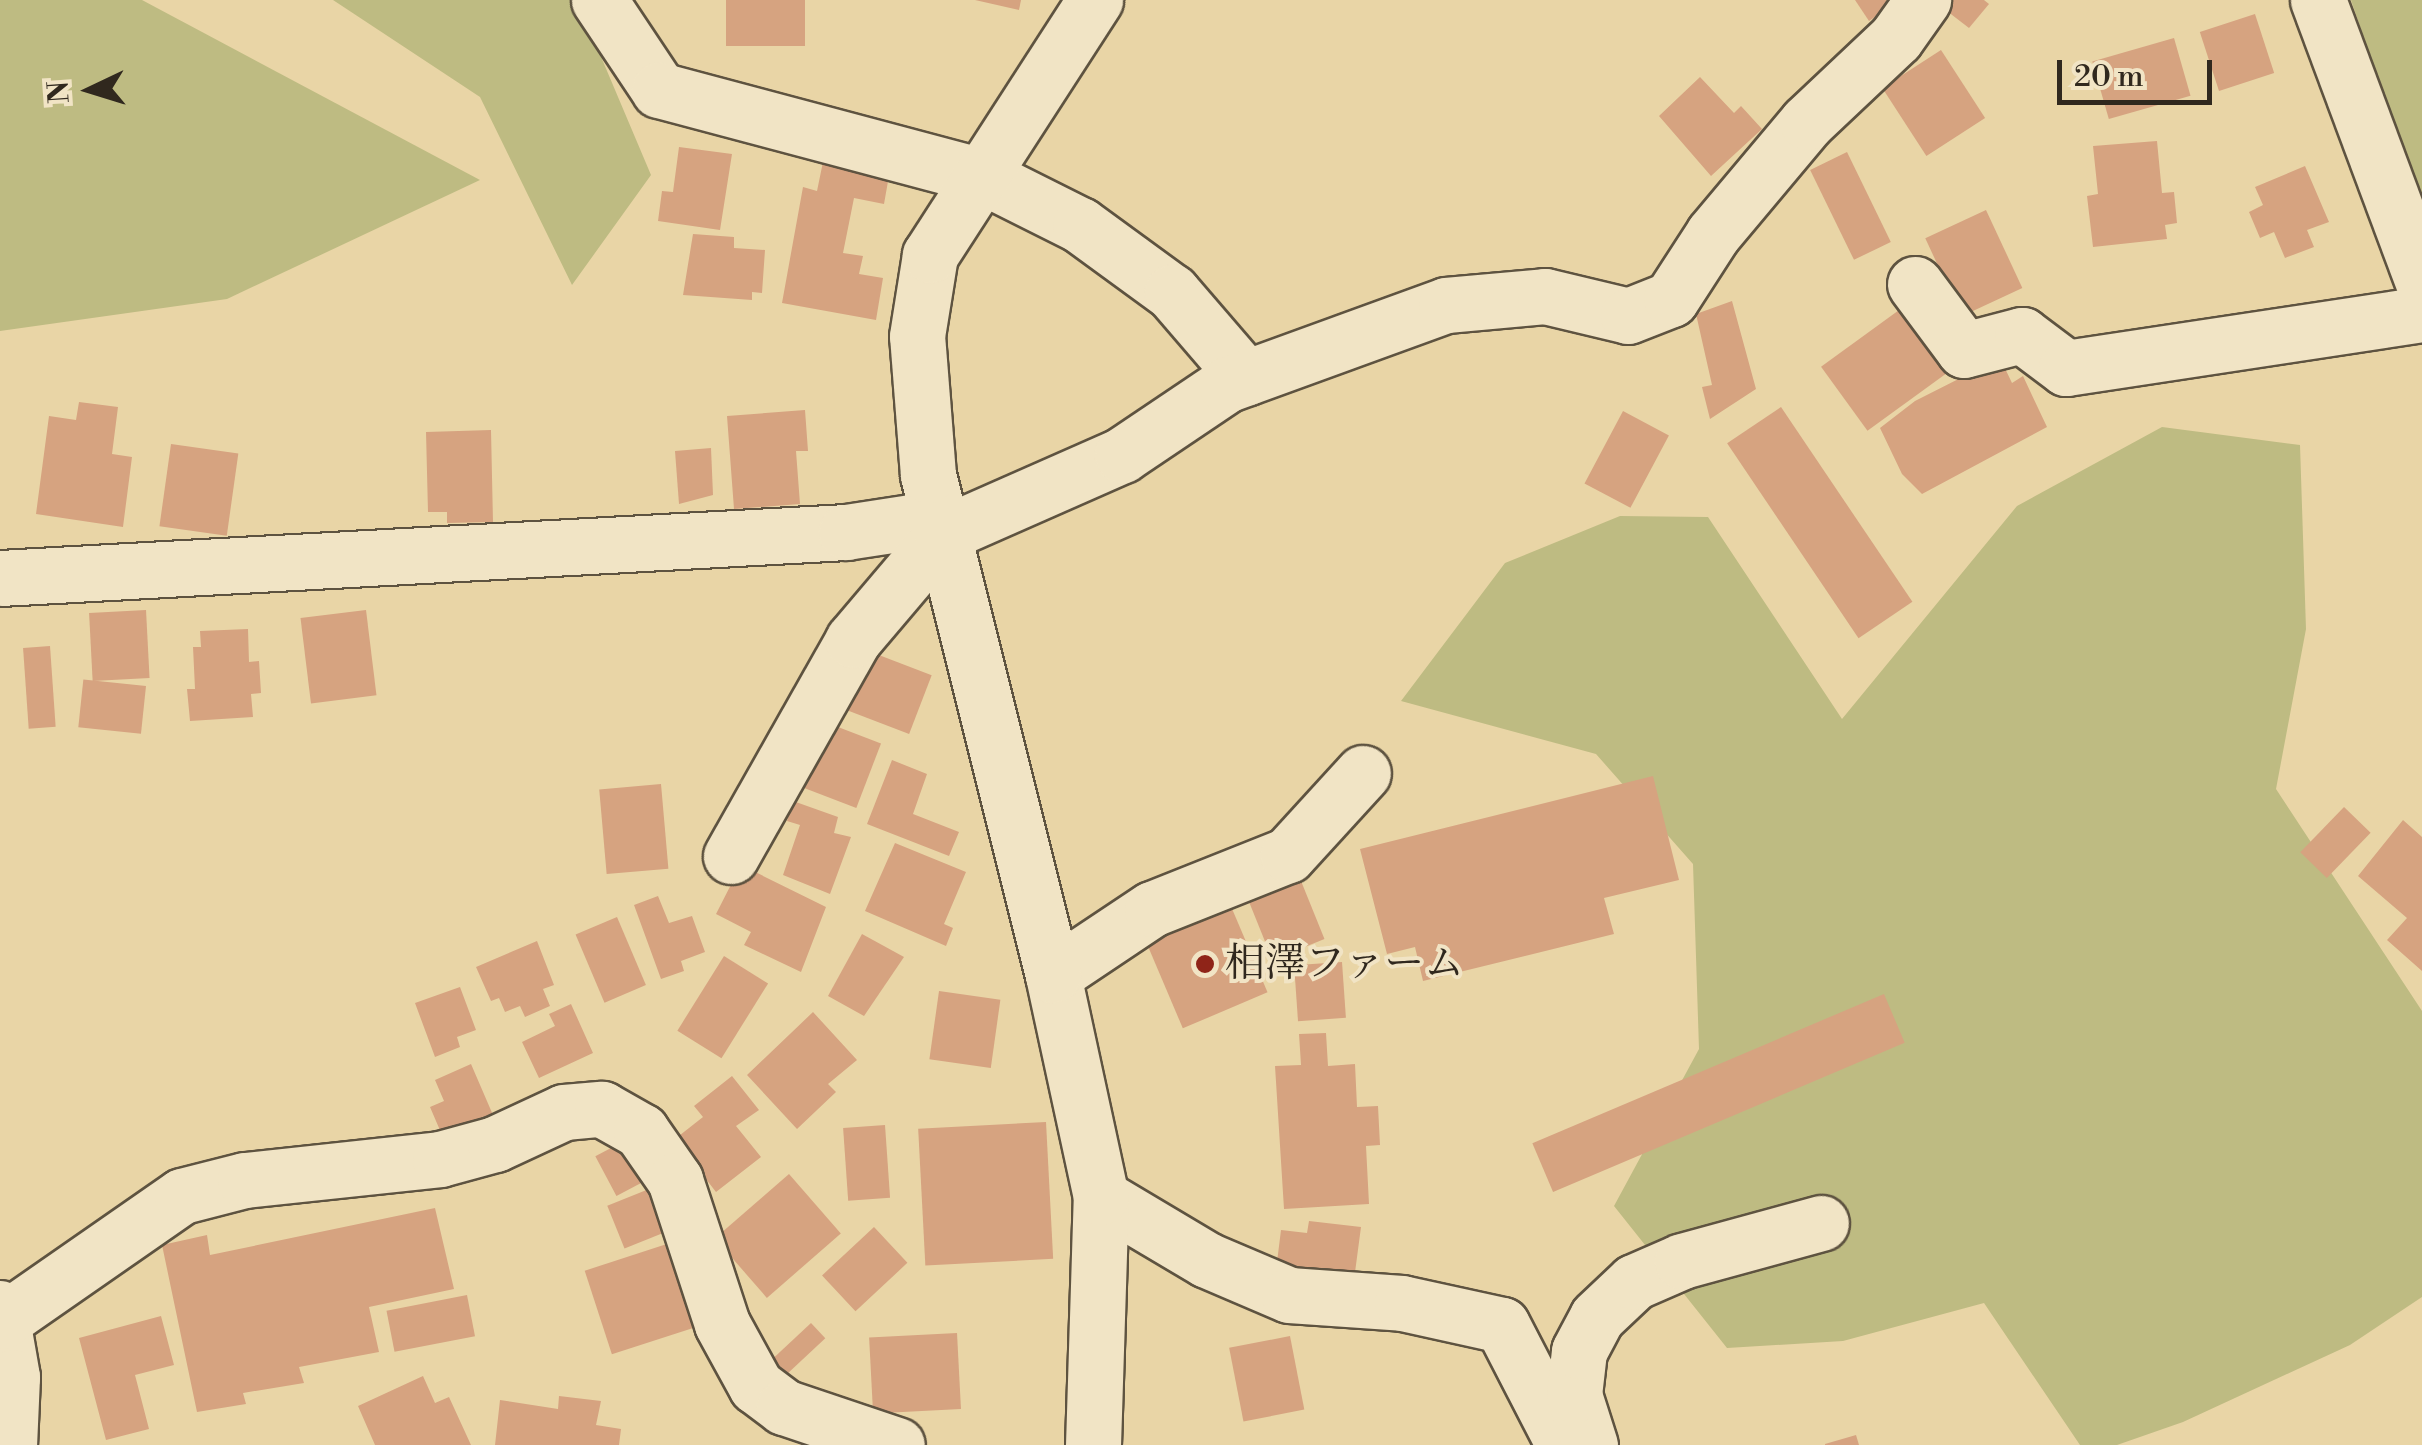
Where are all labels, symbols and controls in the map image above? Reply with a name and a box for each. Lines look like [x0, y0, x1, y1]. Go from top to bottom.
north arrow [40, 40, 140, 140]
scale bar [2062, 40, 2217, 102]
text: 20 m [2074, 58, 2143, 96]
text: N [41, 80, 78, 104]
place label: 相澤ファーム [1225, 940, 1465, 988]
marker: 相澤ファーム [1194, 953, 1216, 975]

